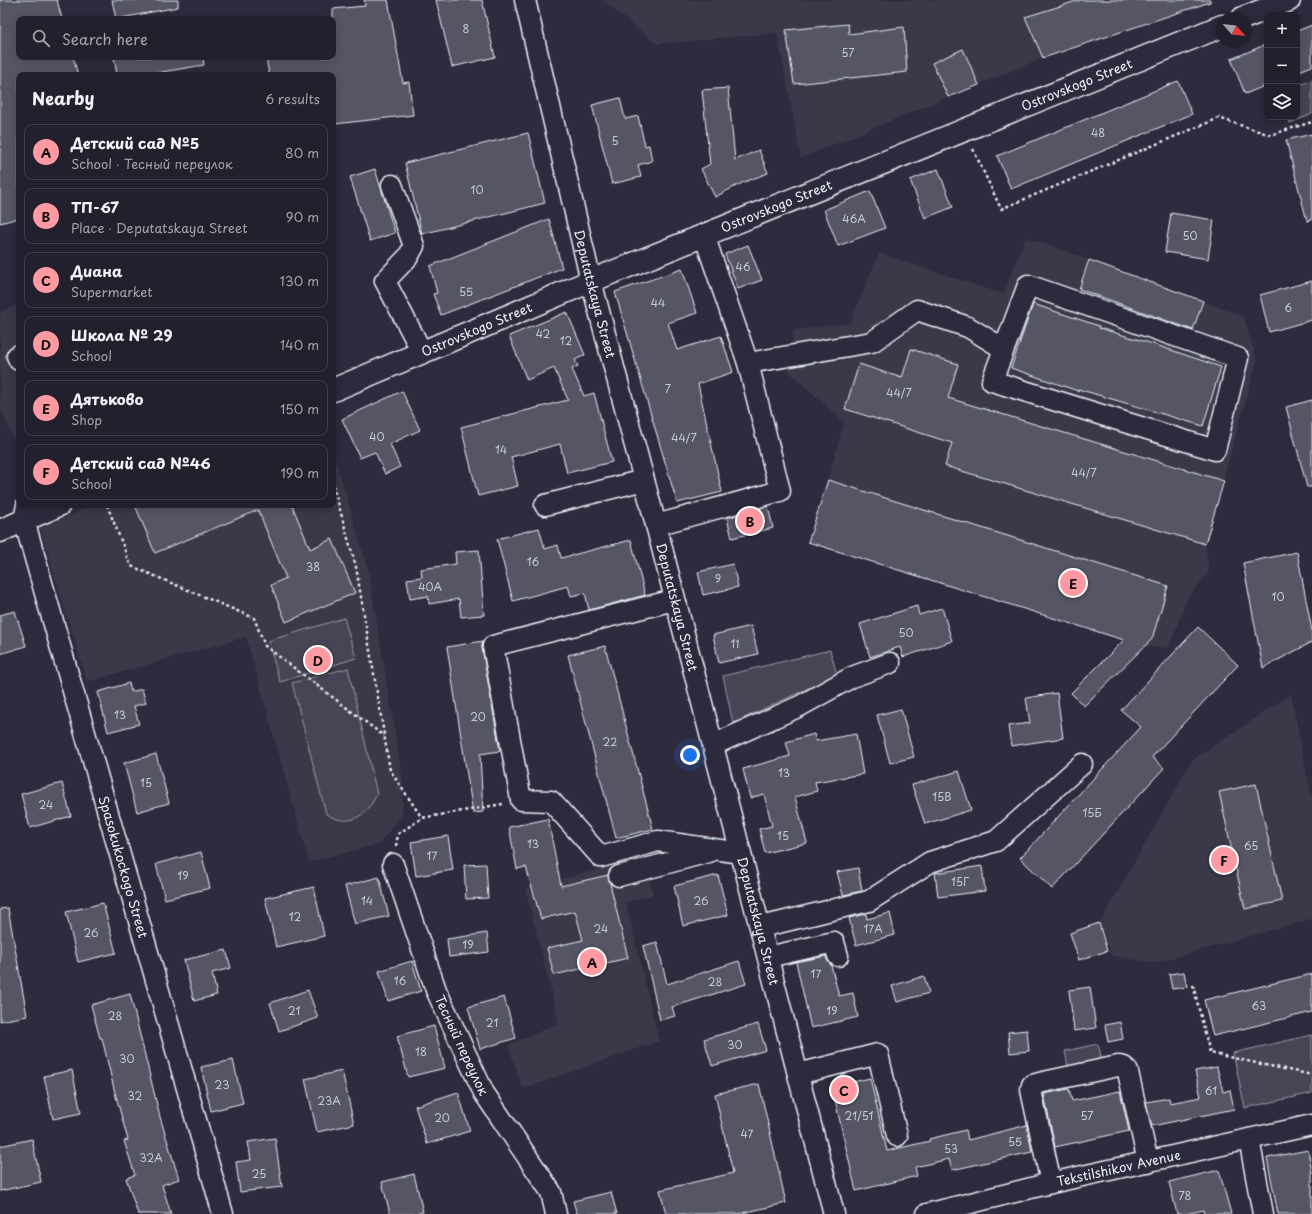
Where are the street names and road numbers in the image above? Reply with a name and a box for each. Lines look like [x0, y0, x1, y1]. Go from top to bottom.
street label: Ostrovskogo Street [1018, 53, 1135, 115]
street label: Ostrovskogo Street [718, 175, 835, 237]
street label: Deputatskaya Street [570, 228, 621, 360]
street label: Ostrovskogo Street [418, 297, 535, 361]
street label: Deputatskaya Street [652, 541, 703, 673]
street label: Spasokukoсkogo Street [95, 793, 153, 940]
street label: Deputatskaya Street [733, 854, 784, 987]
street label: Тесный переулок [431, 992, 494, 1099]
street label: Tekstilshikov Avenue [1055, 1145, 1182, 1190]

